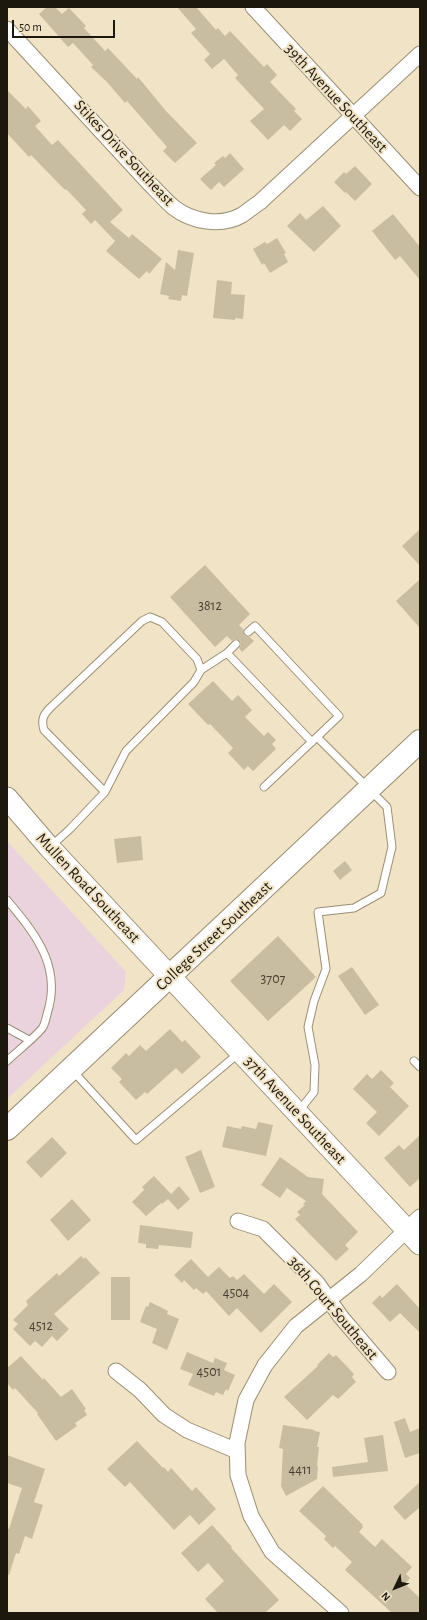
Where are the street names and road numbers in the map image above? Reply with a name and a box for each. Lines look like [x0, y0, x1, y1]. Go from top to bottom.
street label: 39th Avenue Southeast [281, 40, 391, 156]
street label: Stikes Drive Southeast [70, 96, 178, 210]
street label: Mullen Road Southeast [32, 829, 144, 947]
street label: College Street Southeast [152, 877, 276, 995]
street label: 37th Avenue Southeast [240, 1052, 350, 1168]
street label: 36th Court Southeast [284, 1252, 382, 1364]

